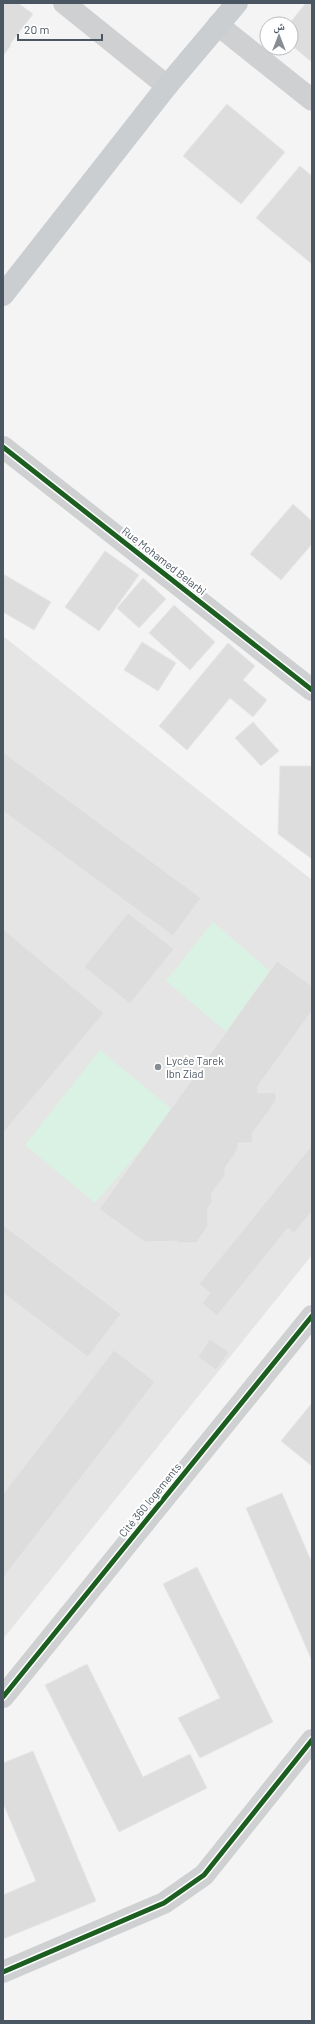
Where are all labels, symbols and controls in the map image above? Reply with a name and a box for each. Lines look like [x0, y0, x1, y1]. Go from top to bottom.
scale bar [18, 16, 102, 42]
north arrow [259, 16, 299, 56]
text: ش [273, 19, 285, 34]
text: 20 m [24, 22, 50, 36]
street label: Rue Mohamed Belarbi [120, 524, 209, 598]
place label: Lycée Tarek Ibn Ziad [166, 1054, 224, 1080]
marker: Lycée Tarek Ibn Ziad [153, 1062, 163, 1072]
street label: Cité 360 logements [116, 1460, 183, 1539]

